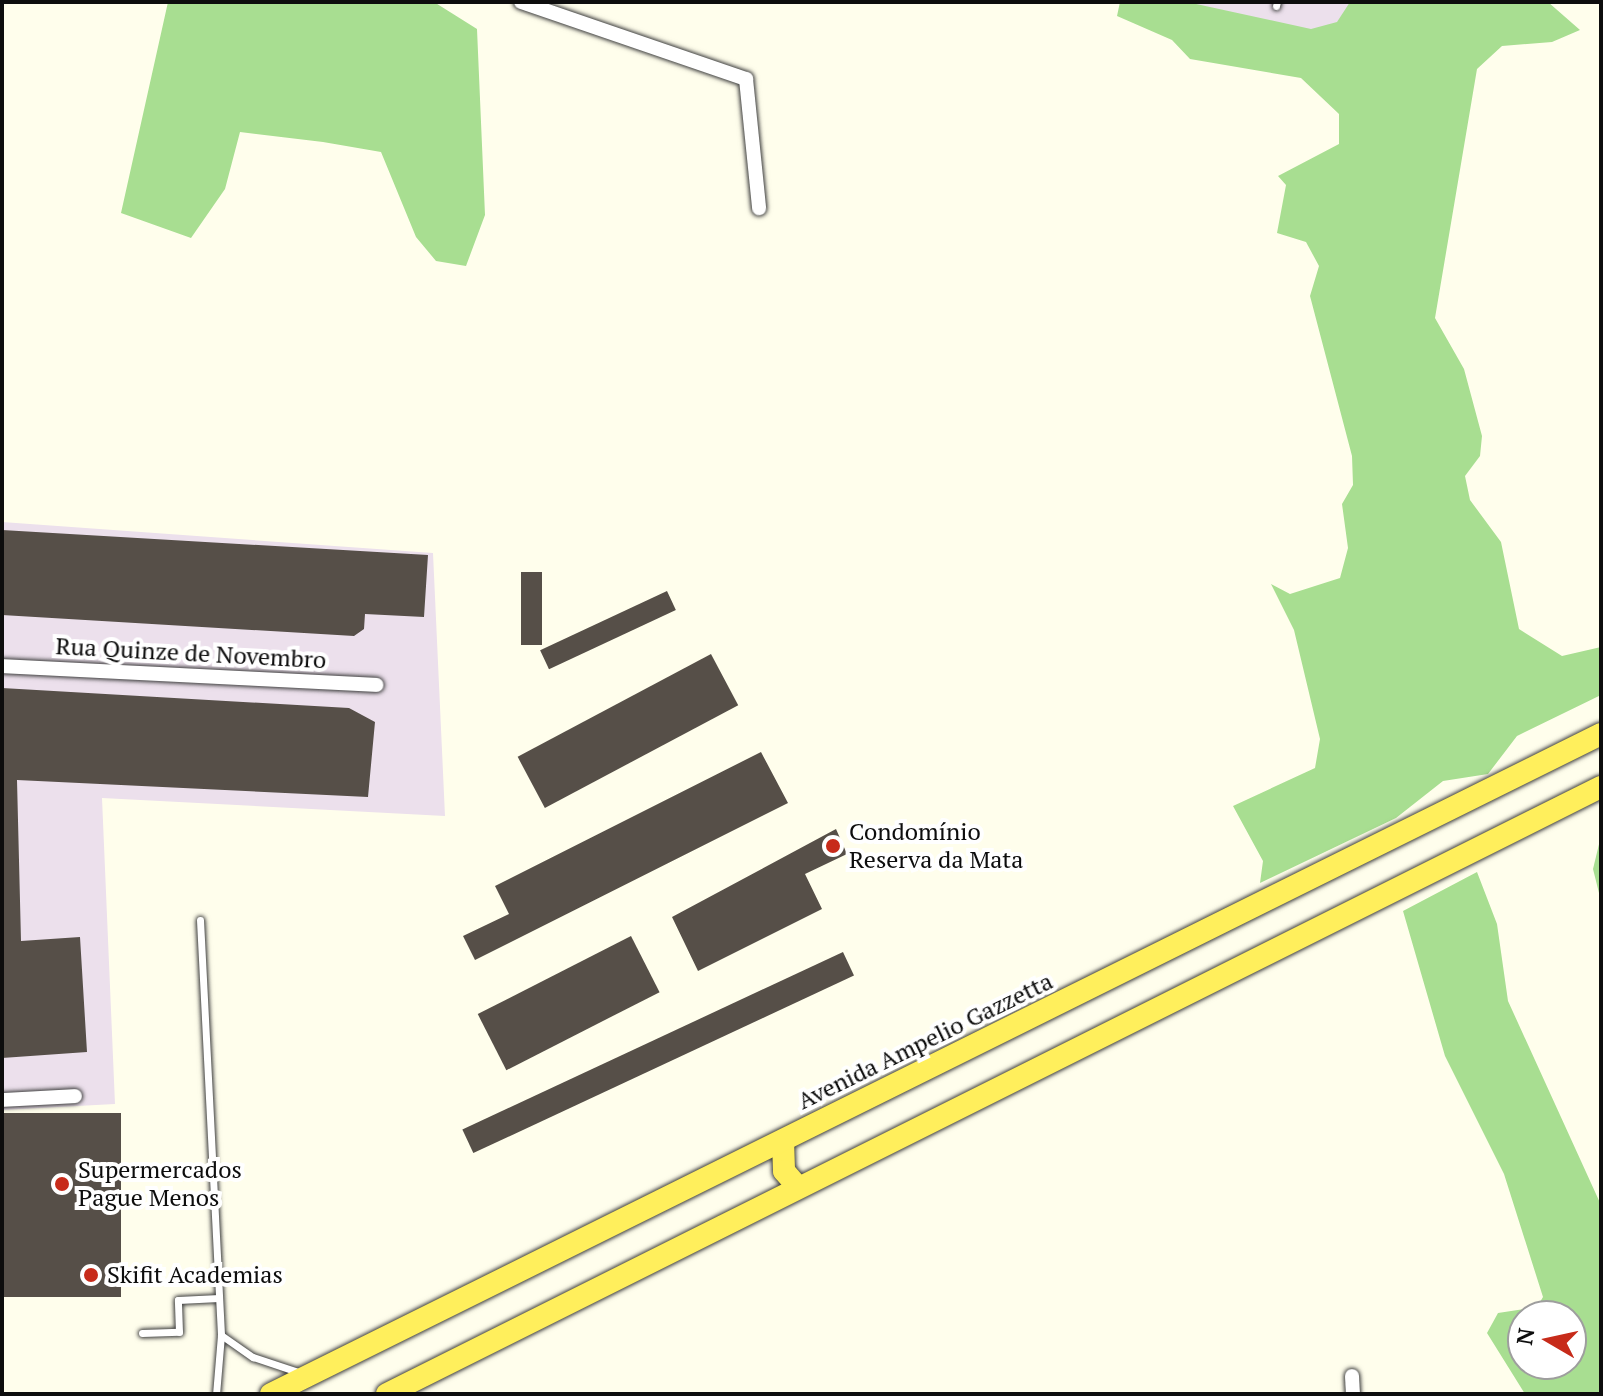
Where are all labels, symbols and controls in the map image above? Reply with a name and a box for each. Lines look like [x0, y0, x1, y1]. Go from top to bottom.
street label: Rua Quinze de Novembro [55, 632, 327, 674]
place label: Condomínio Reserva da Mata [849, 818, 1023, 874]
marker: Condomínio Reserva da Mata [824, 837, 842, 855]
street label: Avenida Ampelio Gazzetta [793, 967, 1057, 1115]
place label: Supermercados Pague Menos [78, 1156, 242, 1212]
marker: Supermercados Pague Menos [53, 1175, 71, 1193]
place label: Skifit Academias [107, 1261, 283, 1289]
marker: Skifit Academias [82, 1266, 100, 1284]
north arrow [1507, 1300, 1587, 1380]
text: N [1509, 1326, 1540, 1347]

